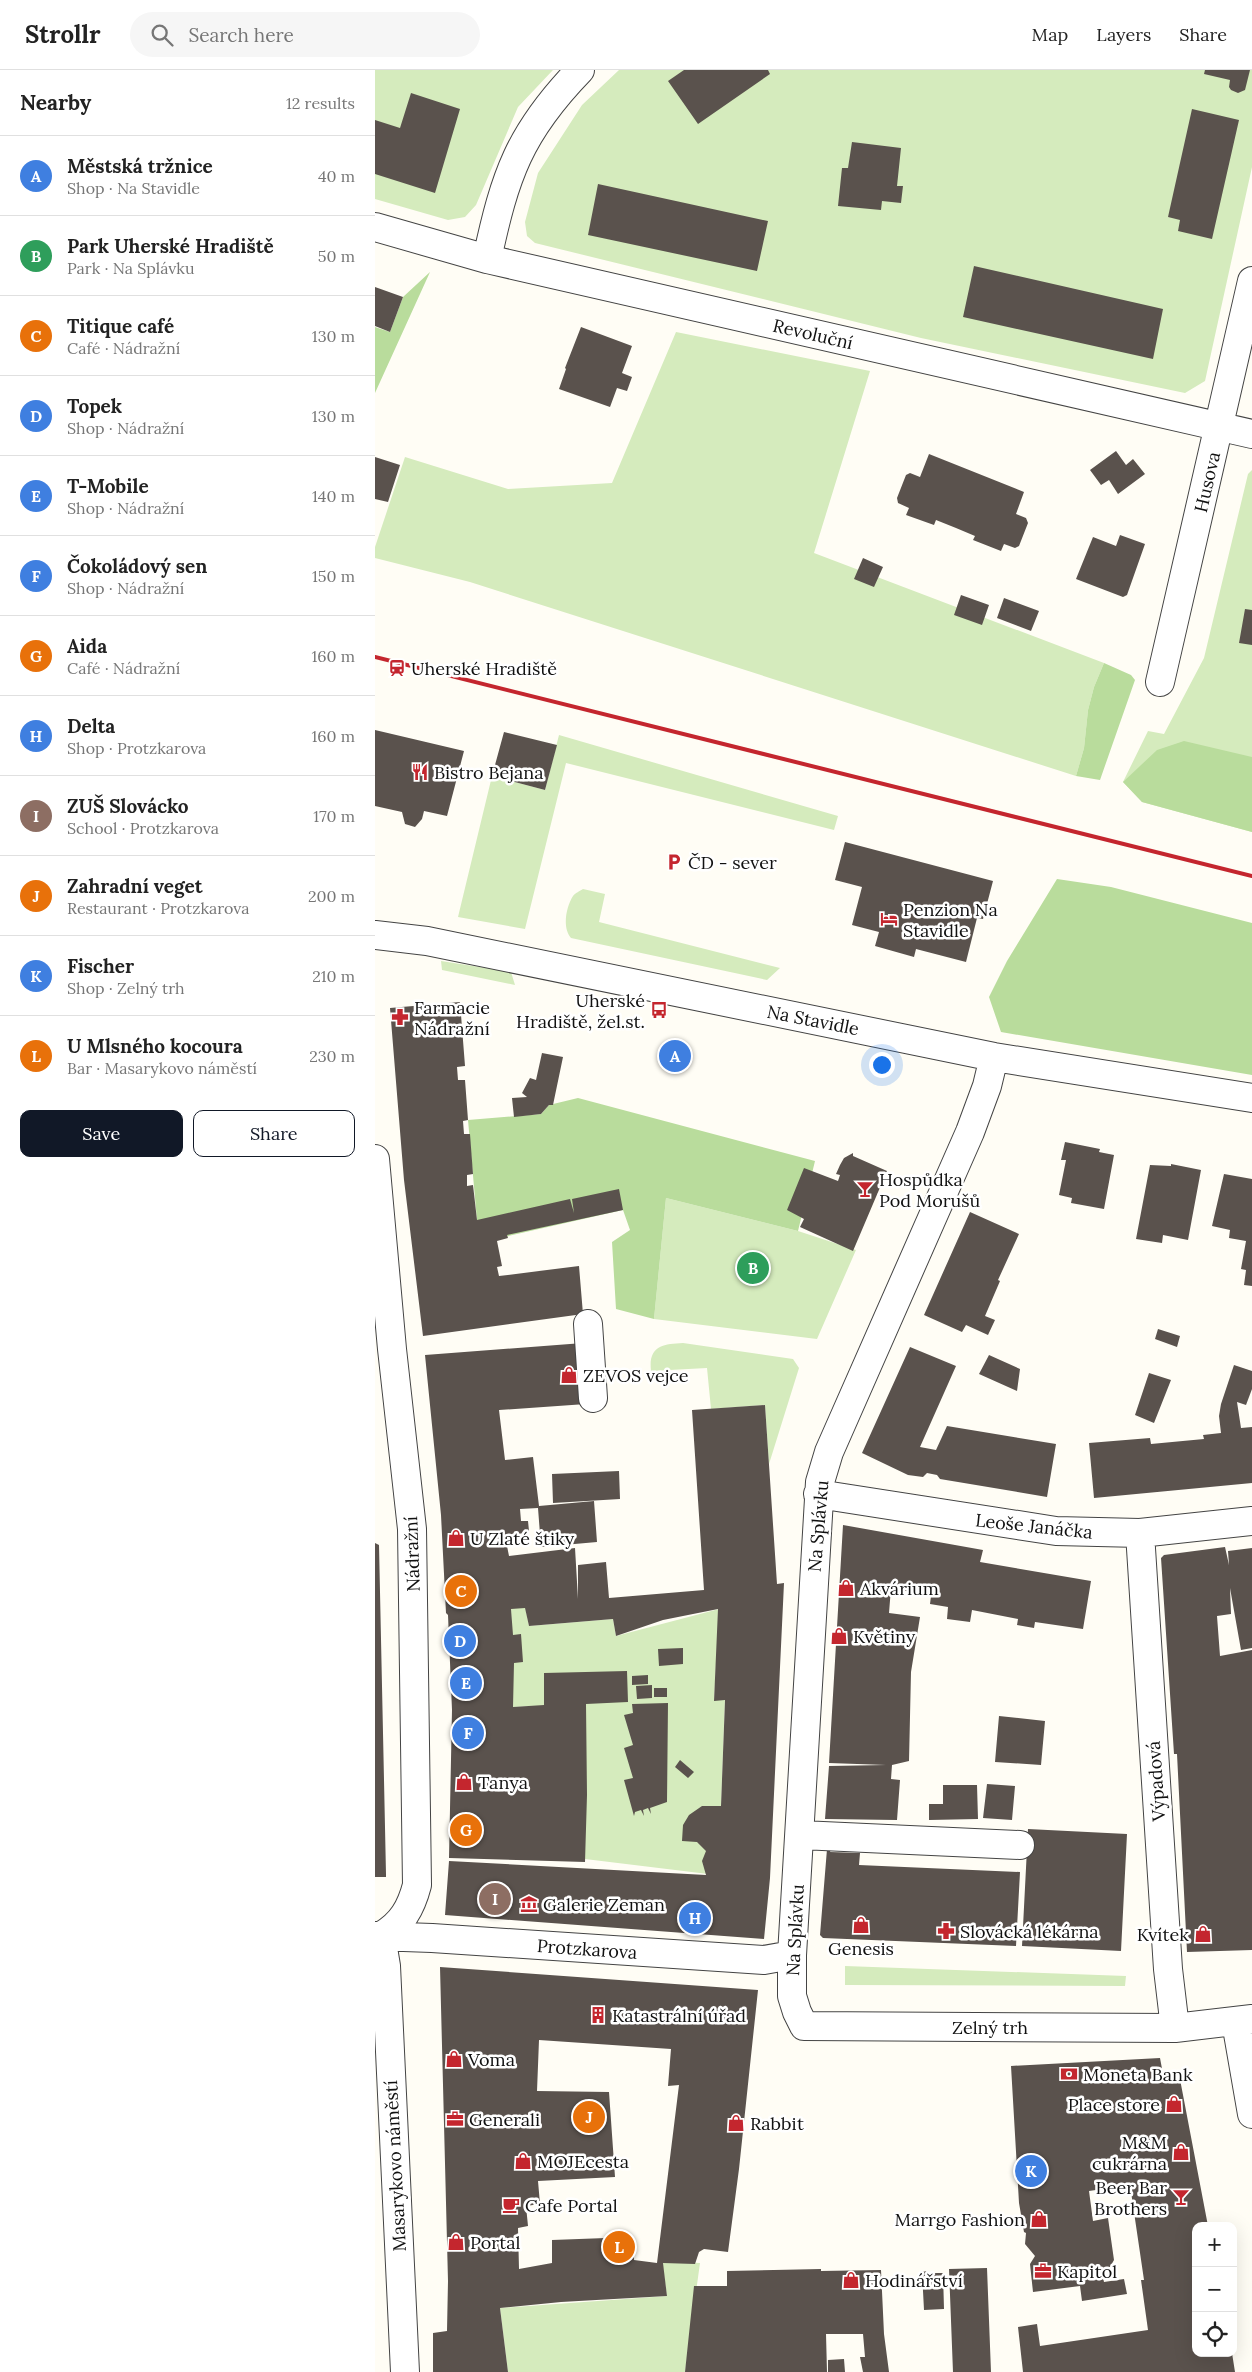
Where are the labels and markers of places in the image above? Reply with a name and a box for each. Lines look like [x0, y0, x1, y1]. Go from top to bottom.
place label: Uherské Hradiště [411, 657, 557, 680]
station icon: Uherské Hradiště [387, 658, 407, 678]
place label: Bistro Bejana [434, 761, 544, 784]
restaurant icon: Bistro Bejana [410, 762, 430, 782]
place label: ČD - sever [688, 851, 777, 874]
parking icon: ČD - sever [664, 852, 684, 872]
place label: Penzion Na Stavidle [903, 898, 998, 942]
hotel icon: Penzion Na Stavidle [879, 909, 899, 929]
place label: Uherské Hradiště, žel.st. [516, 989, 645, 1033]
place label: Farmacie Nádražní [414, 996, 490, 1040]
bus stop icon: Uherské Hradiště, žel.st. [649, 1000, 669, 1020]
pharmacy icon: Farmacie Nádražní [390, 1007, 410, 1027]
pin: A [659, 1037, 691, 1075]
place label: Hospůdka Pod Morušů [879, 1168, 981, 1212]
bar icon: Hospůdka Pod Morušů [855, 1179, 875, 1199]
pin: B [737, 1249, 769, 1287]
place label: ZEVOS vejce [583, 1364, 689, 1387]
shop icon: ZEVOS vejce [559, 1365, 579, 1385]
place label: U Zlaté štiky [470, 1527, 575, 1550]
shop icon: U Zlaté štiky [446, 1528, 466, 1548]
pin: C [445, 1572, 477, 1610]
place label: Akvárium [859, 1577, 939, 1600]
shop icon: Akvárium [836, 1578, 856, 1598]
pin: D [444, 1622, 476, 1660]
place label: Květiny [853, 1625, 916, 1648]
shop icon: Květiny [829, 1626, 849, 1646]
pin: E [450, 1664, 482, 1702]
pin: F [452, 1714, 484, 1752]
place label: Tanya [478, 1771, 528, 1794]
shop icon: Tanya [454, 1772, 474, 1792]
pin: G [450, 1811, 482, 1849]
pin: I [479, 1880, 511, 1918]
place label: Galerie Zeman [543, 1893, 665, 1916]
museum icon: Galerie Zeman [519, 1894, 539, 1914]
pin: H [679, 1899, 711, 1937]
shop icon: Genesis [851, 1915, 871, 1935]
place label: Slovácká lékárna [960, 1920, 1099, 1943]
pharmacy icon: Slovácká lékárna [936, 1921, 956, 1941]
place label: Kvítek [1137, 1923, 1189, 1946]
shop icon: Kvítek [1193, 1924, 1213, 1944]
place label: Genesis [828, 1937, 894, 1960]
place label: Katastrální úřad [612, 2004, 746, 2027]
building icon: Katastrální úřad [588, 2005, 608, 2025]
place label: Voma [467, 2048, 515, 2071]
shop icon: Voma [444, 2049, 464, 2069]
place label: Moneta Bank [1083, 2063, 1193, 2086]
bank icon: Moneta Bank [1059, 2064, 1079, 2084]
place label: Place store [1068, 2093, 1160, 2116]
shop icon: Place store [1164, 2094, 1184, 2114]
pin: J [573, 2098, 605, 2136]
place label: Generali [469, 2108, 540, 2131]
office icon: Generali [445, 2109, 465, 2129]
place label: Rabbit [750, 2112, 804, 2135]
shop icon: Rabbit [726, 2113, 746, 2133]
place label: M&M cukrárna [1092, 2131, 1167, 2175]
shop icon: M&M cukrárna [1171, 2142, 1191, 2162]
place label: MOJEcesta [537, 2150, 629, 2173]
shop icon: MOJEcesta [513, 2151, 533, 2171]
pin: K [1015, 2152, 1047, 2190]
place label: Beer Bar Brothers [1094, 2176, 1167, 2220]
bar icon: Beer Bar Brothers [1171, 2187, 1191, 2207]
place label: Cafe Portal [525, 2194, 618, 2217]
cafe icon: Cafe Portal [501, 2195, 521, 2215]
place label: Marrgo Fashion [895, 2208, 1025, 2231]
shop icon: Marrgo Fashion [1029, 2209, 1049, 2229]
pin: L [603, 2228, 635, 2266]
place label: Portal [470, 2231, 520, 2254]
shop icon: Portal [446, 2232, 466, 2252]
place label: Kapitol [1057, 2260, 1117, 2283]
office icon: Kapitol [1033, 2261, 1053, 2281]
place label: Hodinářství [865, 2269, 963, 2292]
shop icon: Hodinářství [841, 2270, 861, 2290]

